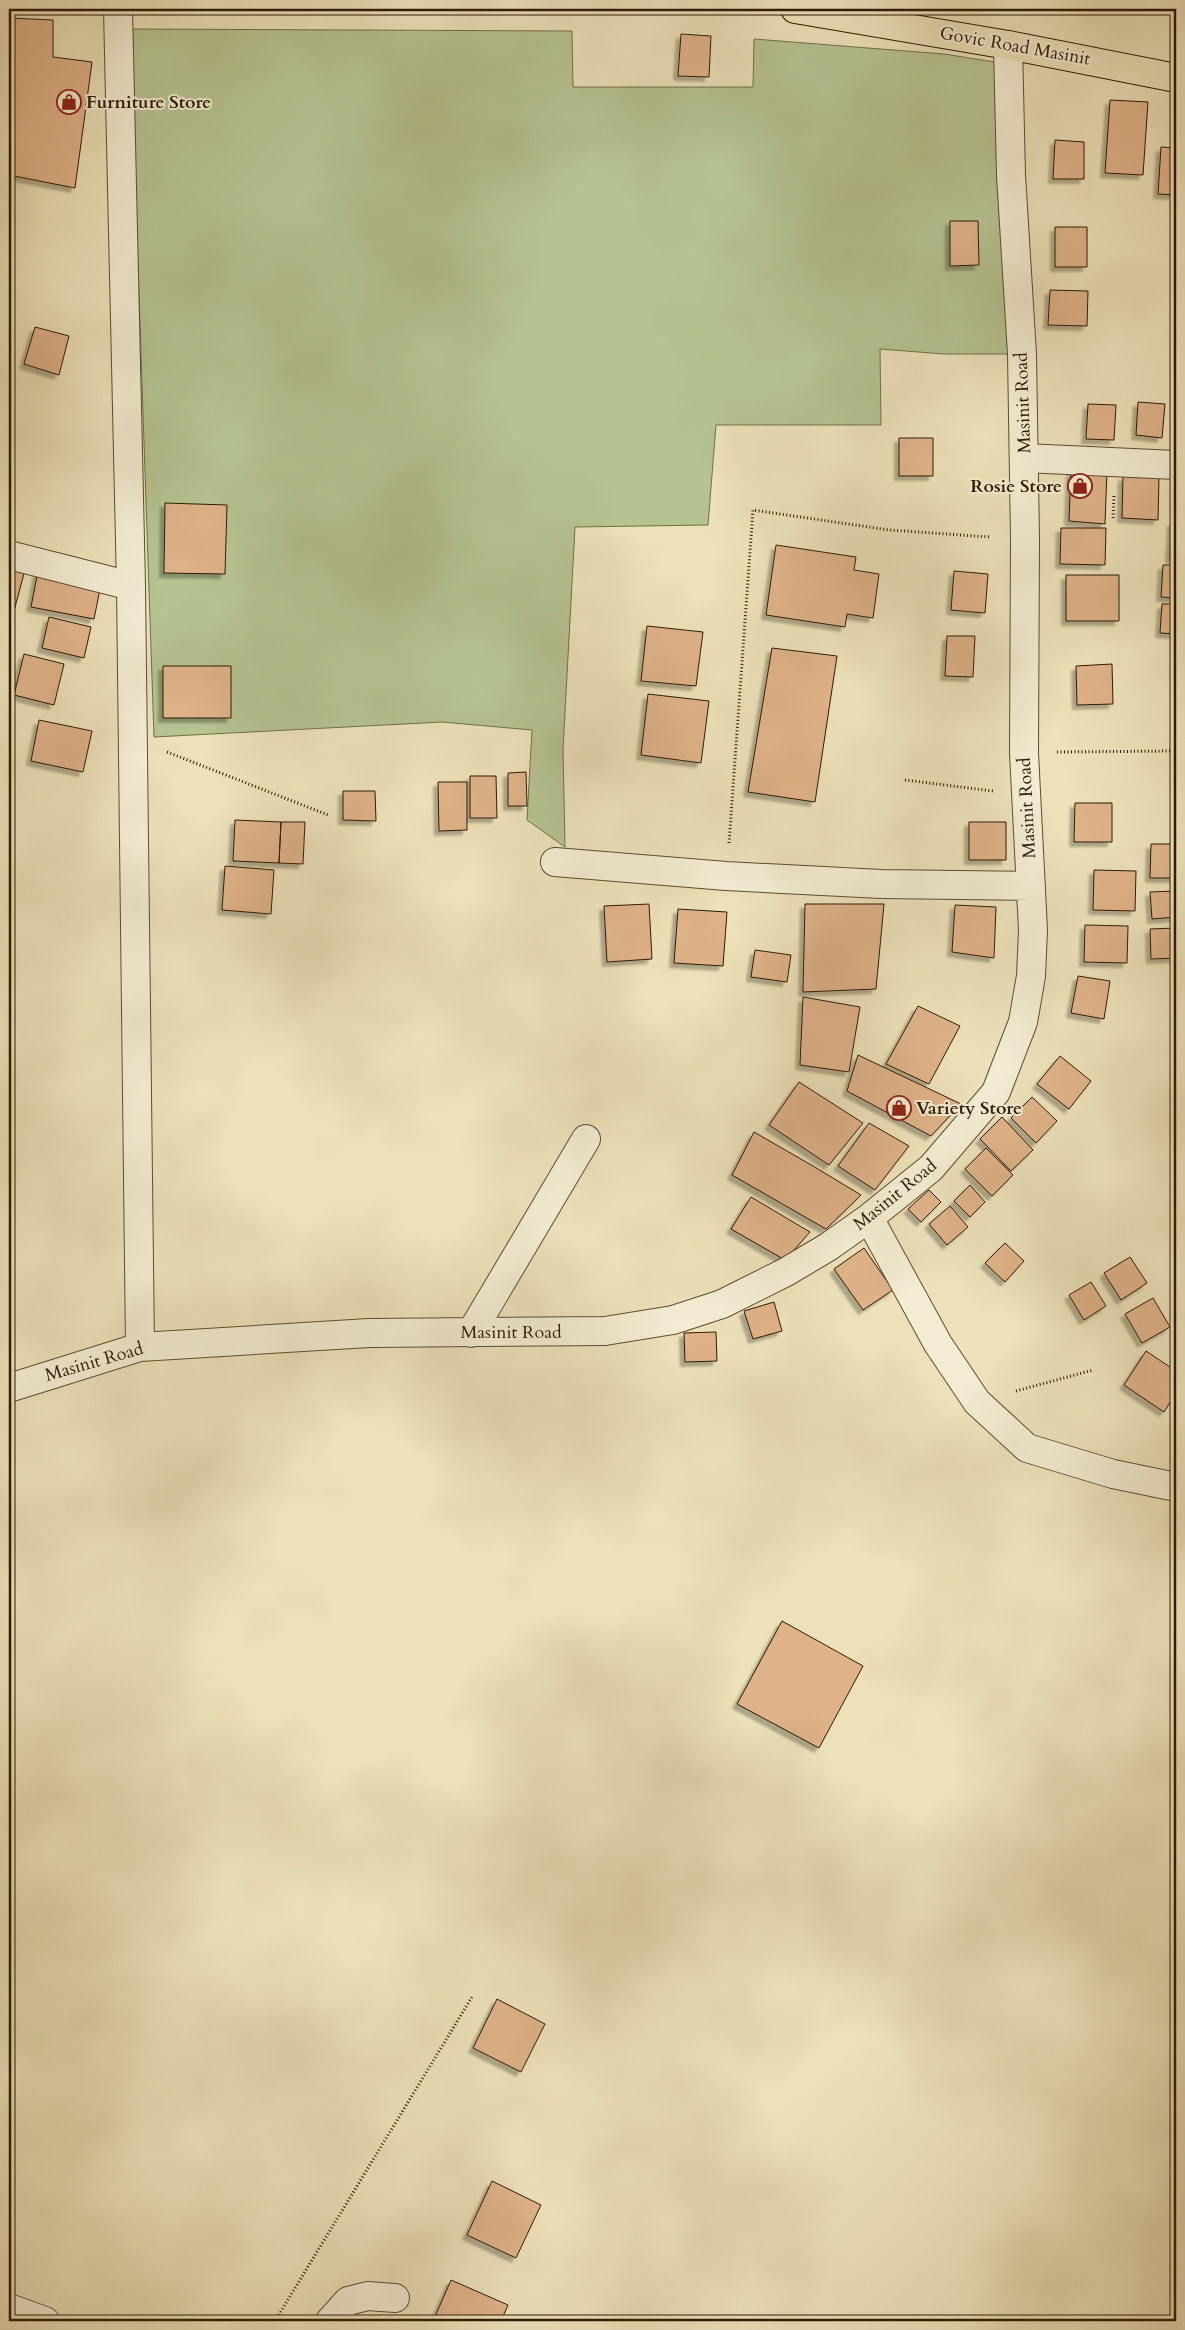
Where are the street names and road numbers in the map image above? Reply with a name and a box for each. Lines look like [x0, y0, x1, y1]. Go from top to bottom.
street label: Govic Road Masinit [938, 20, 1093, 72]
street label: Masinit Road [1009, 352, 1037, 454]
street label: Masinit Road [1012, 756, 1042, 859]
street label: Masinit Road [848, 1153, 943, 1237]
street label: Masinit Road [460, 1320, 562, 1345]
street label: Masinit Road [42, 1336, 146, 1388]

